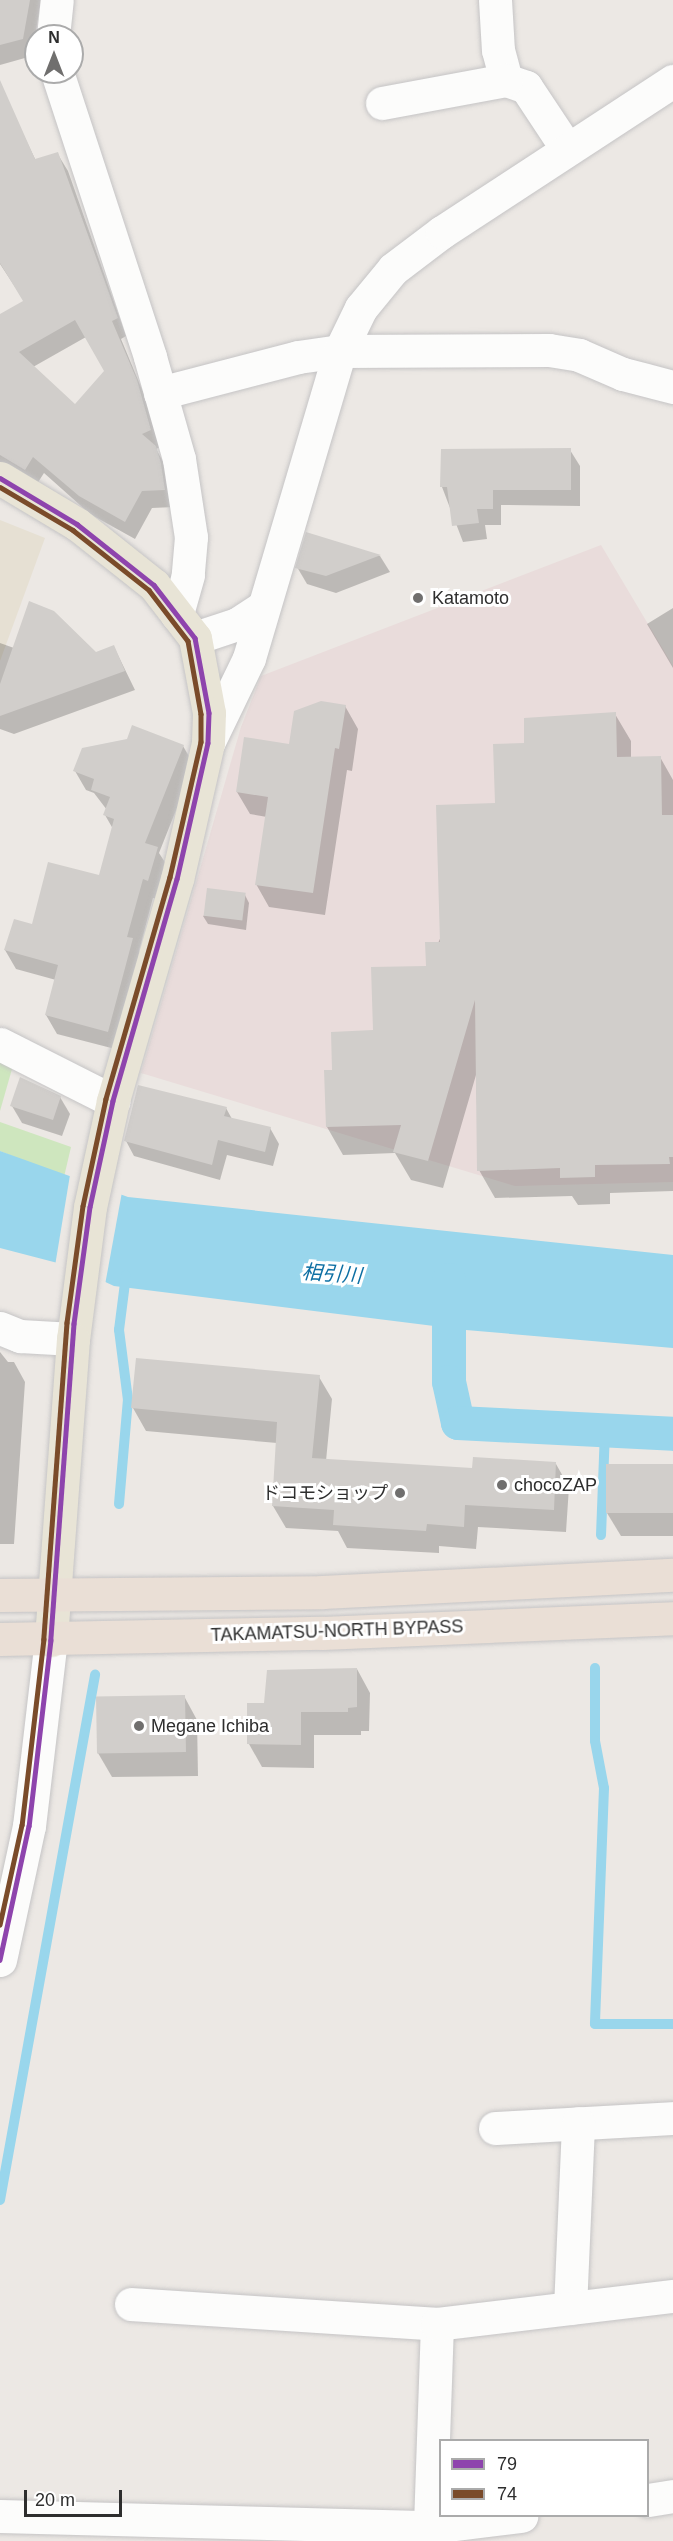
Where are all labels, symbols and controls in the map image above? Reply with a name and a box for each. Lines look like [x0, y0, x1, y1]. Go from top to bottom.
north arrow [24, 24, 84, 84]
text: N [48, 29, 60, 46]
place label: Katamoto [432, 587, 509, 609]
marker: Katamoto [409, 589, 427, 607]
water label: 相引川 [301, 1260, 363, 1288]
place label: chocoZAP [514, 1474, 597, 1496]
marker: chocoZAP [495, 1478, 509, 1492]
place label: ドコモショップ [262, 1482, 388, 1504]
marker: ドコモショップ [393, 1486, 407, 1500]
street label: TAKAMATSU-NORTH BYPASS [210, 1616, 464, 1646]
place label: Megane Ichiba [151, 1715, 269, 1737]
marker: Megane Ichiba [132, 1719, 146, 1733]
legend [439, 2439, 649, 2517]
text: 79 [497, 2454, 517, 2474]
scale bar [27, 2478, 124, 2516]
text: 74 [497, 2484, 517, 2504]
text: 20 m [35, 2490, 75, 2510]

